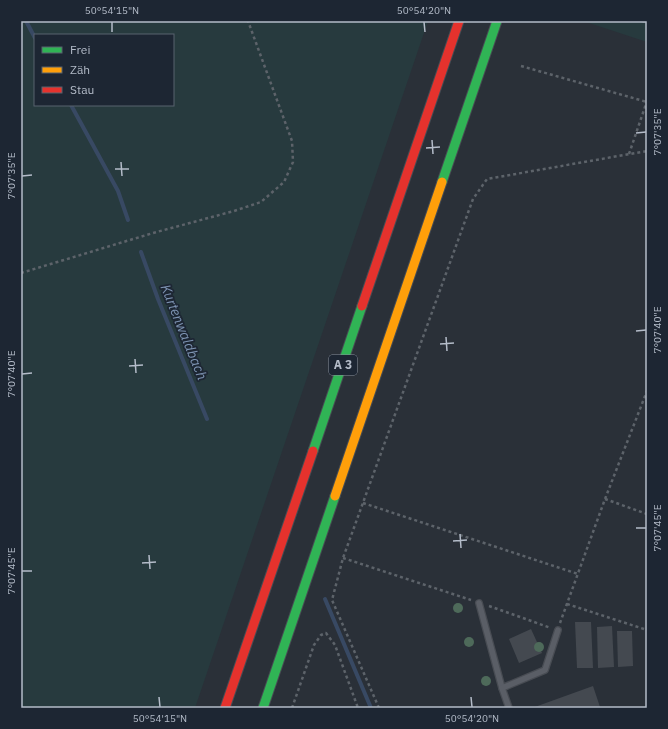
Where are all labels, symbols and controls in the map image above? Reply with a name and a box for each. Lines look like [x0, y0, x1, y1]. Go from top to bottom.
text: 50°54'15"N [85, 4, 139, 17]
text: 50°54'20"N [397, 4, 451, 17]
legend [34, 34, 174, 106]
text: Frei [70, 42, 90, 57]
text: Zäh [70, 62, 90, 77]
text: Stau [70, 82, 94, 97]
text: 7°07'35"E [651, 108, 664, 156]
text: 7°07'35"E [5, 152, 18, 200]
water label: Kurtenwaldbach [157, 281, 211, 383]
text: 7°07'40"E [651, 306, 664, 354]
text: 7°07'40"E [5, 350, 18, 398]
road number: A 3 [329, 355, 357, 375]
text: 7°07'45"E [651, 504, 664, 552]
text: 7°07'45"E [5, 547, 18, 595]
text: 50°54'15"N [133, 712, 187, 725]
text: 50°54'20"N [445, 712, 499, 725]

